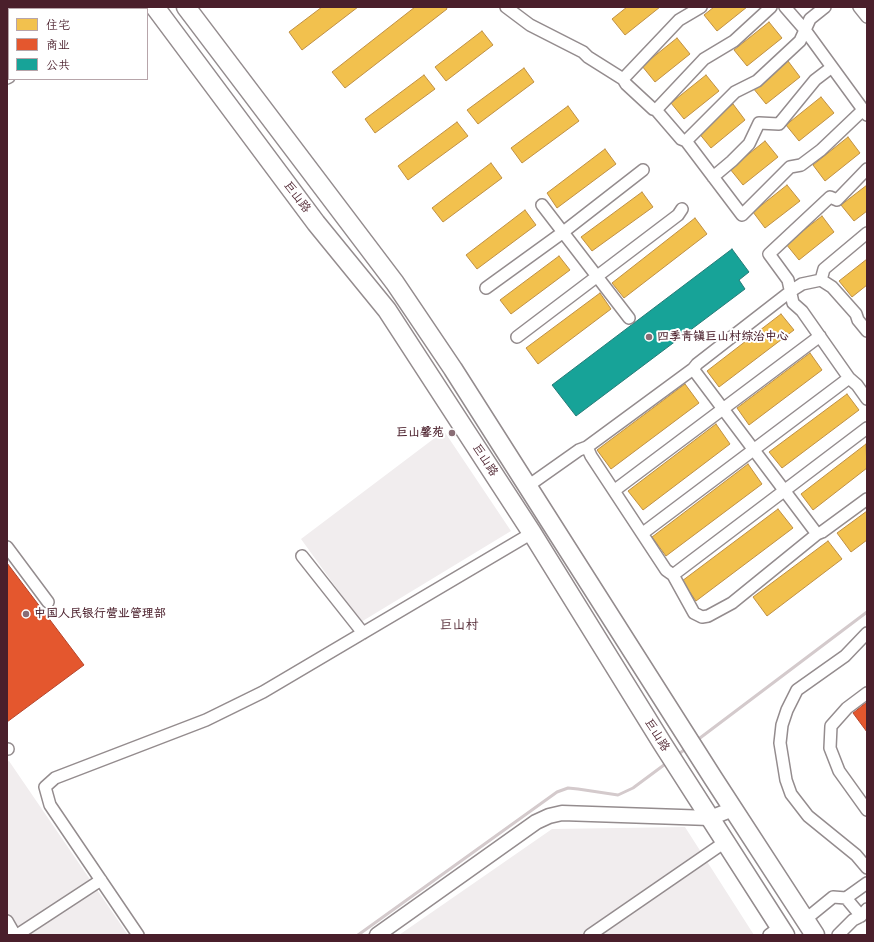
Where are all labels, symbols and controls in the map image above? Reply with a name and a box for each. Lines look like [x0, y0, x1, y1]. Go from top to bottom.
legend [8, 8, 148, 80]
text: 住宅 [46, 18, 70, 32]
text: 商业 [46, 38, 70, 52]
text: 公共 [46, 58, 70, 72]
street label: 巨山路 [280, 178, 314, 216]
place label: 四季青镇巨山村综治中心 [657, 330, 789, 344]
marker: 四季青镇巨山村综治中心 [644, 332, 654, 342]
place label: 巨山馨苑 [396, 426, 444, 440]
marker: 巨山馨苑 [447, 428, 457, 438]
street label: 巨山路 [469, 441, 501, 479]
place label: 中国人民银行营业管理部 [34, 607, 166, 621]
marker: 中国人民银行营业管理部 [21, 609, 31, 619]
district label: 巨山村 [440, 617, 478, 633]
street label: 巨山路 [641, 716, 673, 754]

